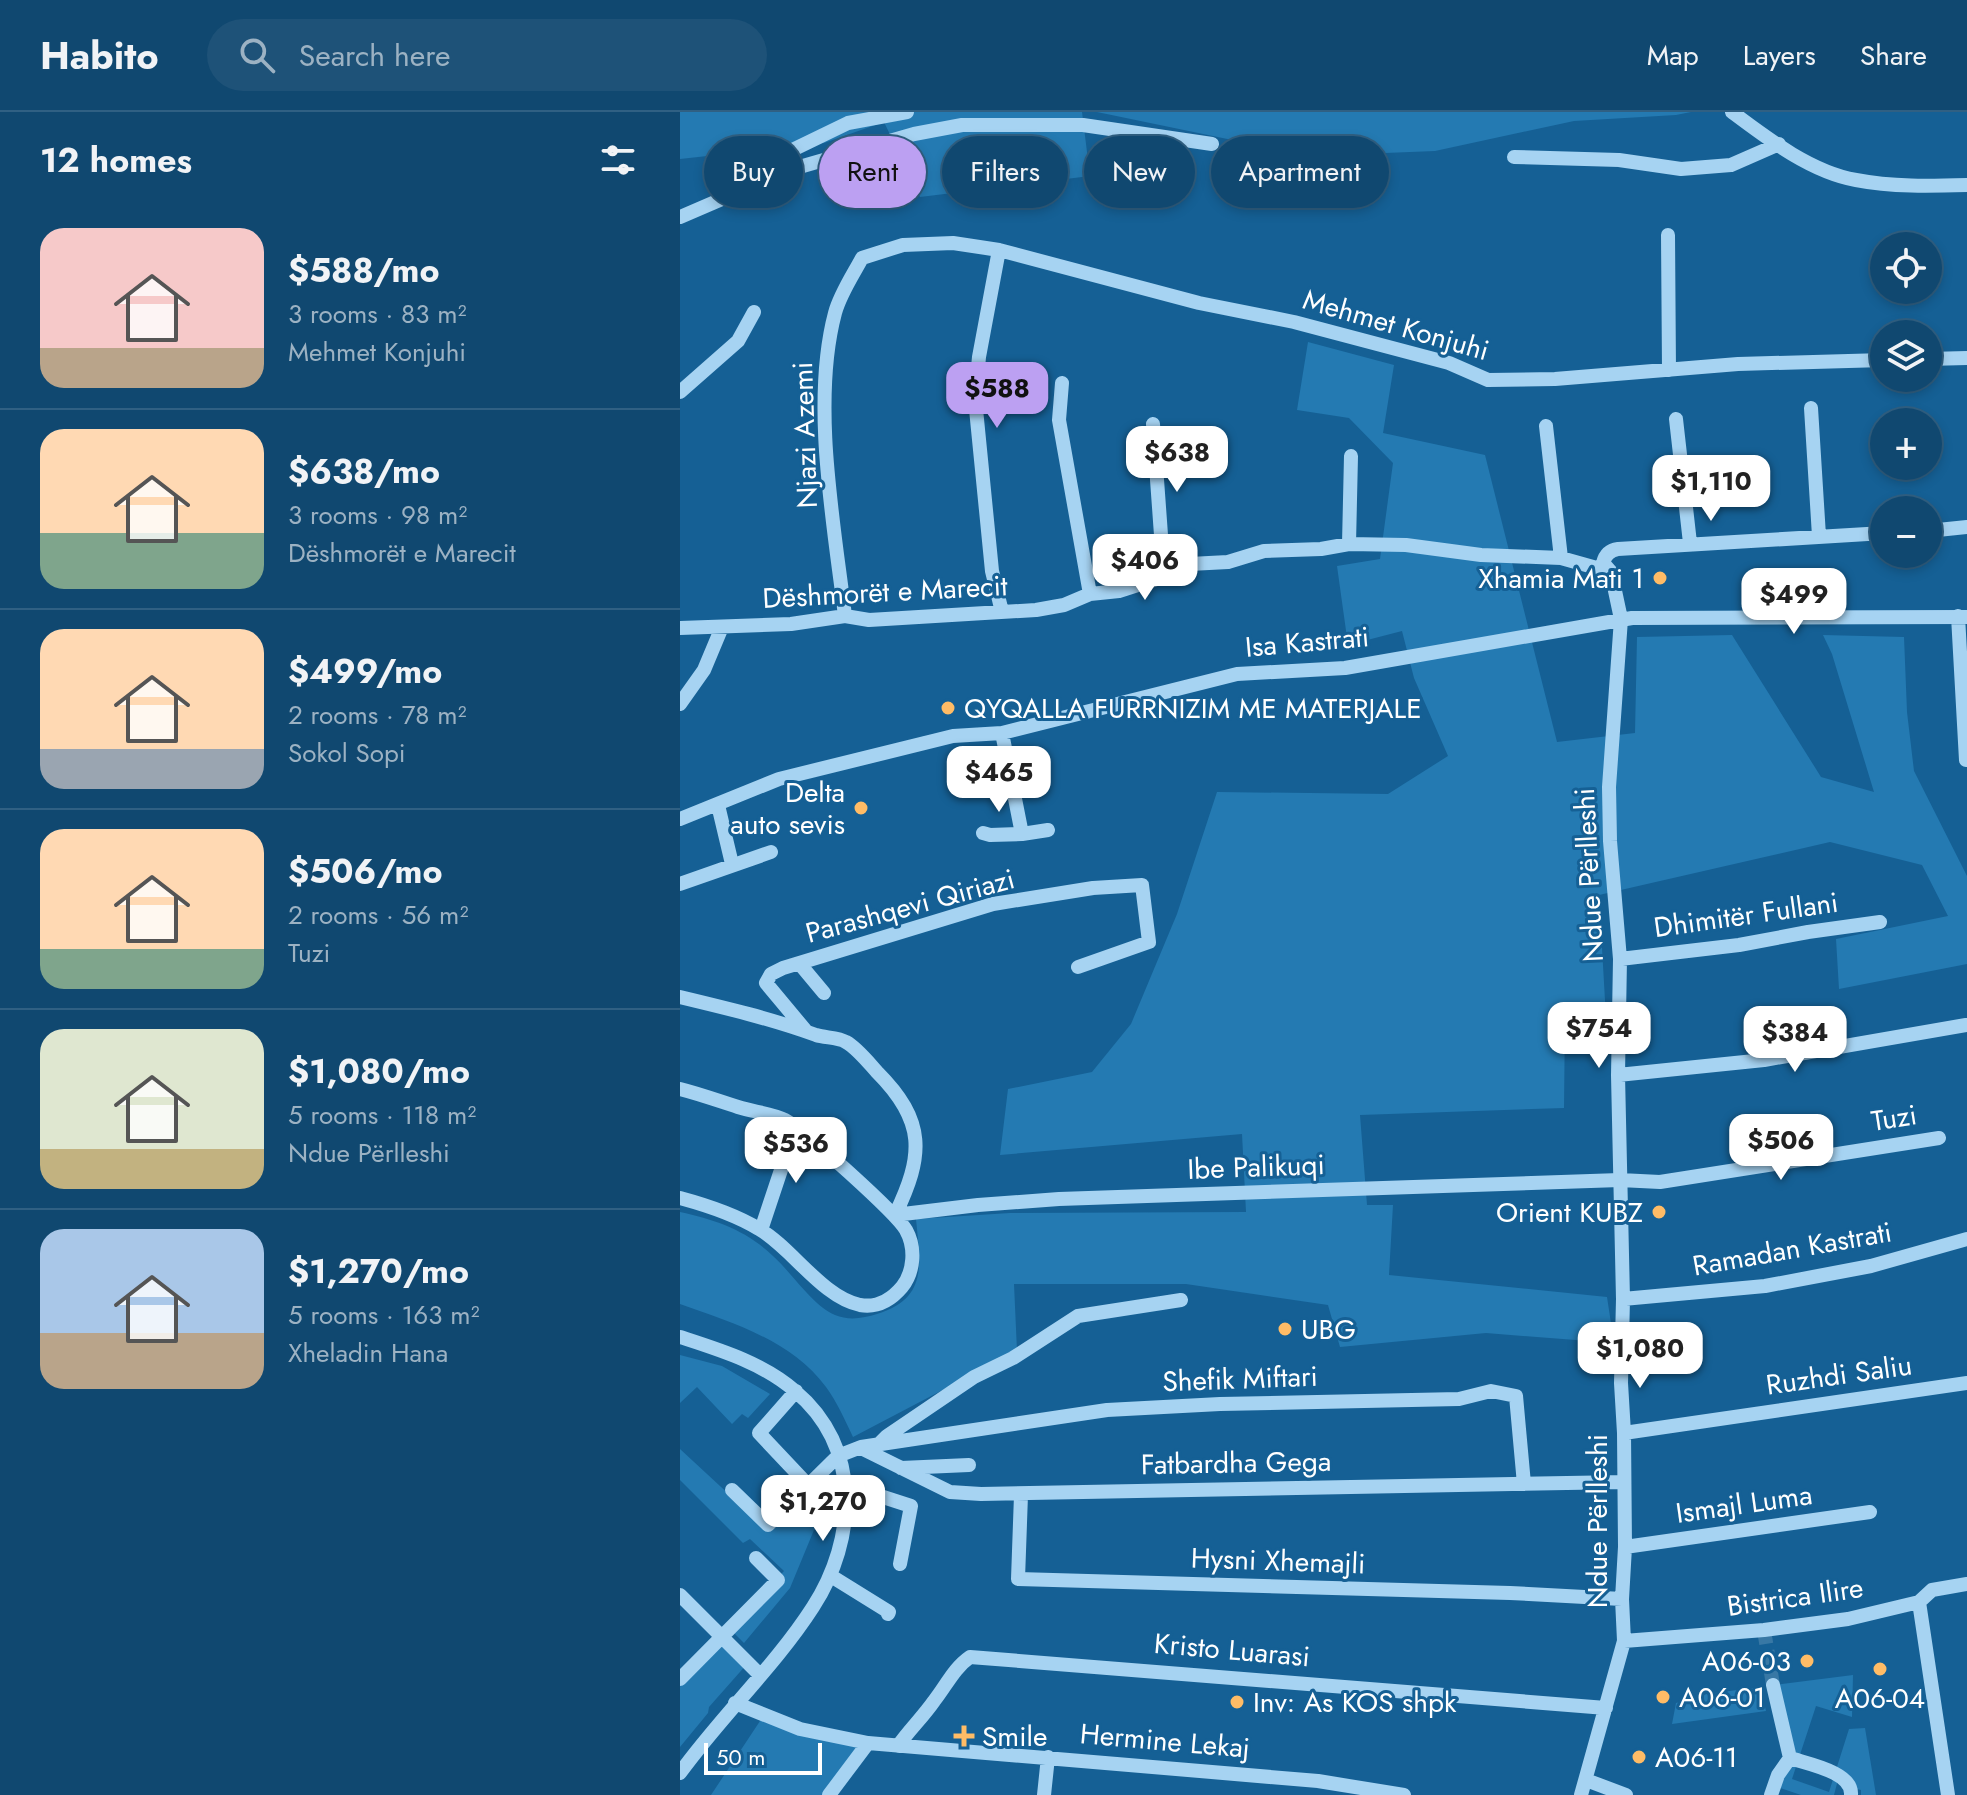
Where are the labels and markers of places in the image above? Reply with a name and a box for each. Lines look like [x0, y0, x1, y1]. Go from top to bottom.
pin: $588 [950, 362, 1044, 430]
pin: $638 [1130, 426, 1224, 494]
pin: $1,110 [1646, 455, 1776, 523]
pin: $406 [1098, 534, 1192, 602]
place label: Xhamia Mati 1 [1478, 558, 1644, 599]
pin: $499 [1747, 568, 1841, 636]
marker: Xhamia Mati 1 [1651, 569, 1669, 587]
place label: QYQALLA FURRNIZIM ME MATERJALE [964, 688, 1422, 729]
marker: QYQALLA FURRNIZIM ME MATERJALE [939, 699, 957, 717]
pin: $465 [952, 746, 1046, 814]
place label: Delta auto sevis [730, 772, 845, 845]
marker: Delta auto sevis [852, 799, 870, 817]
pin: $754 [1552, 1002, 1646, 1070]
pin: $384 [1748, 1006, 1842, 1074]
pin: $506 [1734, 1114, 1828, 1182]
pin: $536 [749, 1117, 843, 1185]
place label: Orient KUBZ [1496, 1192, 1643, 1233]
marker: Orient KUBZ [1650, 1203, 1668, 1221]
place label: UBG [1301, 1309, 1356, 1350]
marker: UBG [1276, 1320, 1294, 1338]
pin: $1,080 [1575, 1322, 1705, 1390]
pin: $1,270 [758, 1475, 888, 1543]
place label: A06-03 [1702, 1641, 1791, 1682]
marker: A06-03 [1798, 1652, 1816, 1670]
marker: A06-04 [1871, 1660, 1889, 1678]
place label: A06-01 [1679, 1677, 1766, 1718]
place label: A06-04 [1835, 1678, 1925, 1719]
place label: Inv: As KOS shpk [1253, 1682, 1457, 1723]
marker: A06-01 [1654, 1688, 1672, 1706]
marker: Inv: As KOS shpk [1228, 1693, 1246, 1711]
place label: Smile [982, 1716, 1047, 1757]
marker: Smile [953, 1725, 975, 1747]
place label: A06-11 [1655, 1737, 1738, 1778]
marker: A06-11 [1630, 1748, 1648, 1766]

